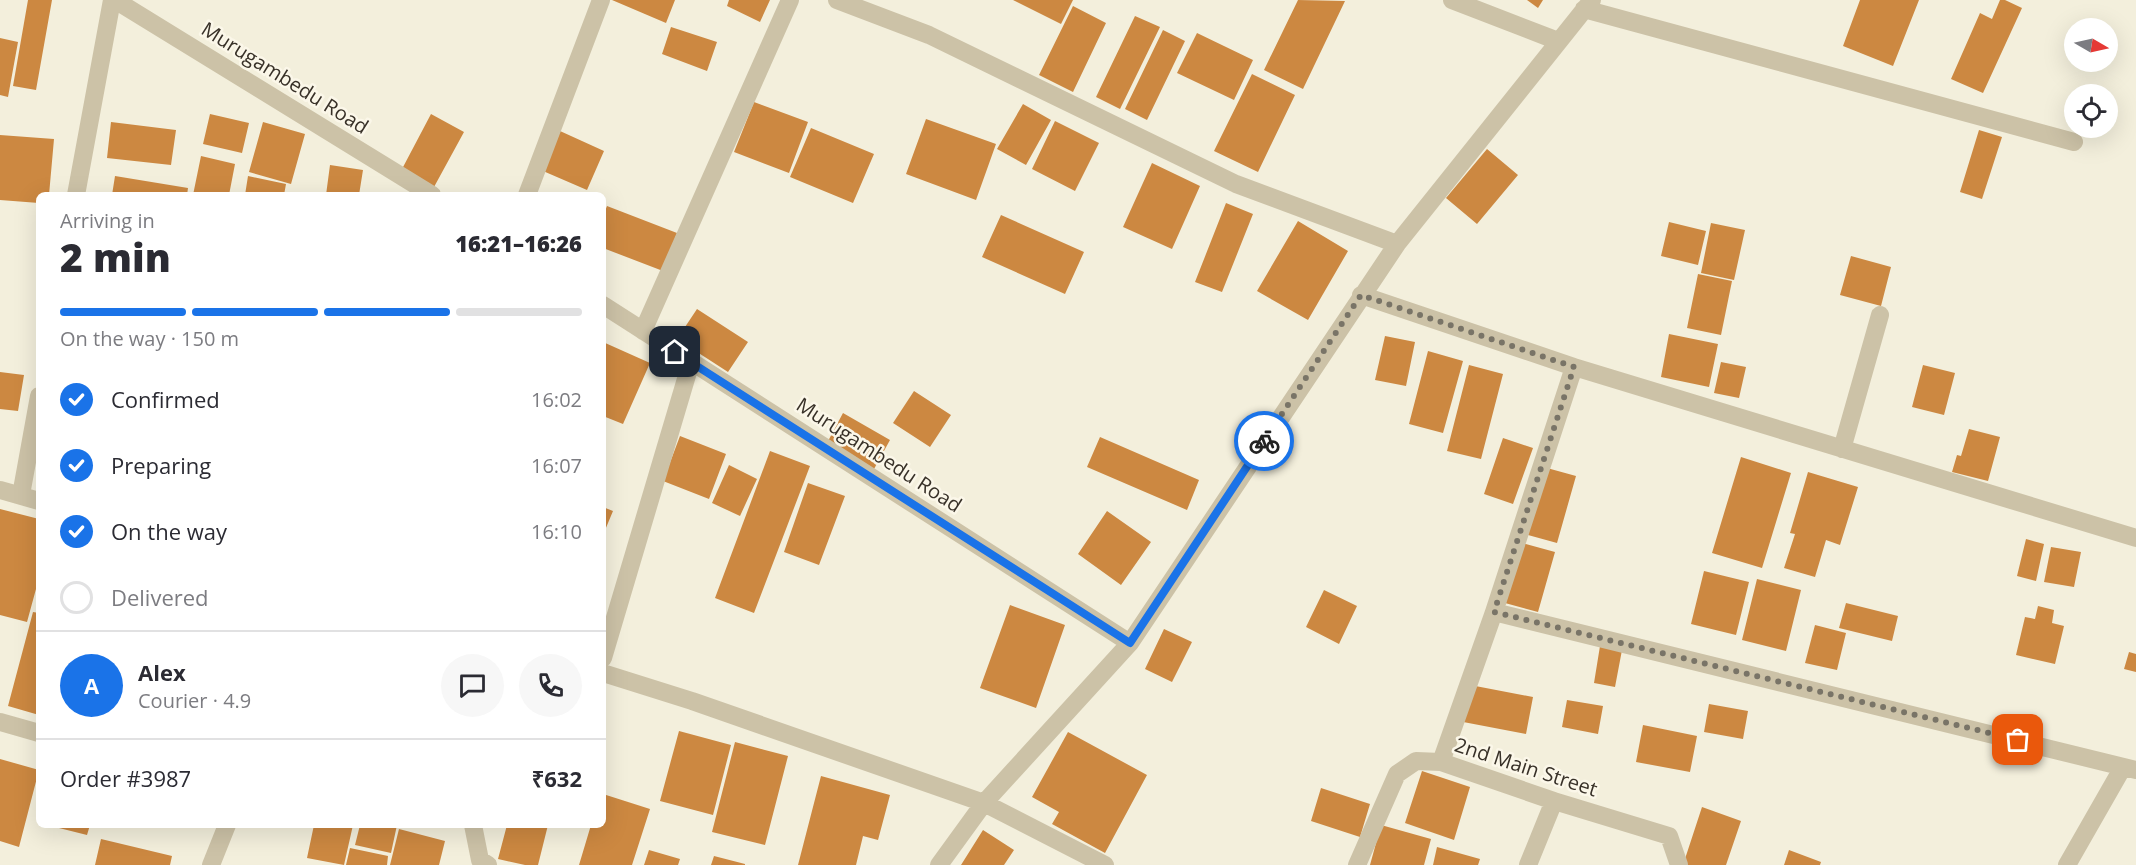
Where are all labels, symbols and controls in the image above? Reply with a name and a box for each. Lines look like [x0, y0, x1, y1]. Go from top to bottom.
street label: Murugambedu Road [197, 15, 374, 140]
north arrow [2064, 18, 2118, 72]
map controls [2064, 18, 2118, 138]
button: locate [2064, 84, 2118, 138]
text: Arriving in [60, 207, 155, 234]
text: 16:21–16:26 [455, 228, 582, 258]
text: 2 min [60, 230, 171, 283]
text: On the way · 150 m [60, 325, 239, 352]
pin [649, 326, 700, 377]
icon: home [658, 335, 691, 368]
icon: check [60, 383, 93, 416]
text: Confirmed [111, 384, 220, 414]
text: 16:02 [531, 386, 582, 413]
street label: Murugambedu Road [791, 391, 967, 518]
courier [1234, 411, 1294, 471]
icon: bike [1248, 425, 1281, 458]
icon: check [60, 449, 93, 482]
text: Preparing [111, 450, 211, 480]
text: 16:07 [531, 452, 582, 479]
icon: check [60, 515, 93, 548]
text: On the way [111, 516, 227, 546]
text: 16:10 [531, 518, 582, 545]
text: Delivered [111, 582, 209, 612]
button: chat [441, 654, 504, 717]
button: phone [519, 654, 582, 717]
text: Alex [138, 657, 186, 687]
text: A [84, 670, 99, 700]
text: Courier · 4.9 [138, 687, 251, 714]
pin [1992, 714, 2043, 765]
icon: bag [2001, 723, 2034, 756]
street label: 2nd Main Street [1451, 731, 1601, 802]
text: Order #3987 [60, 763, 191, 793]
text: ₹632 [532, 763, 582, 793]

